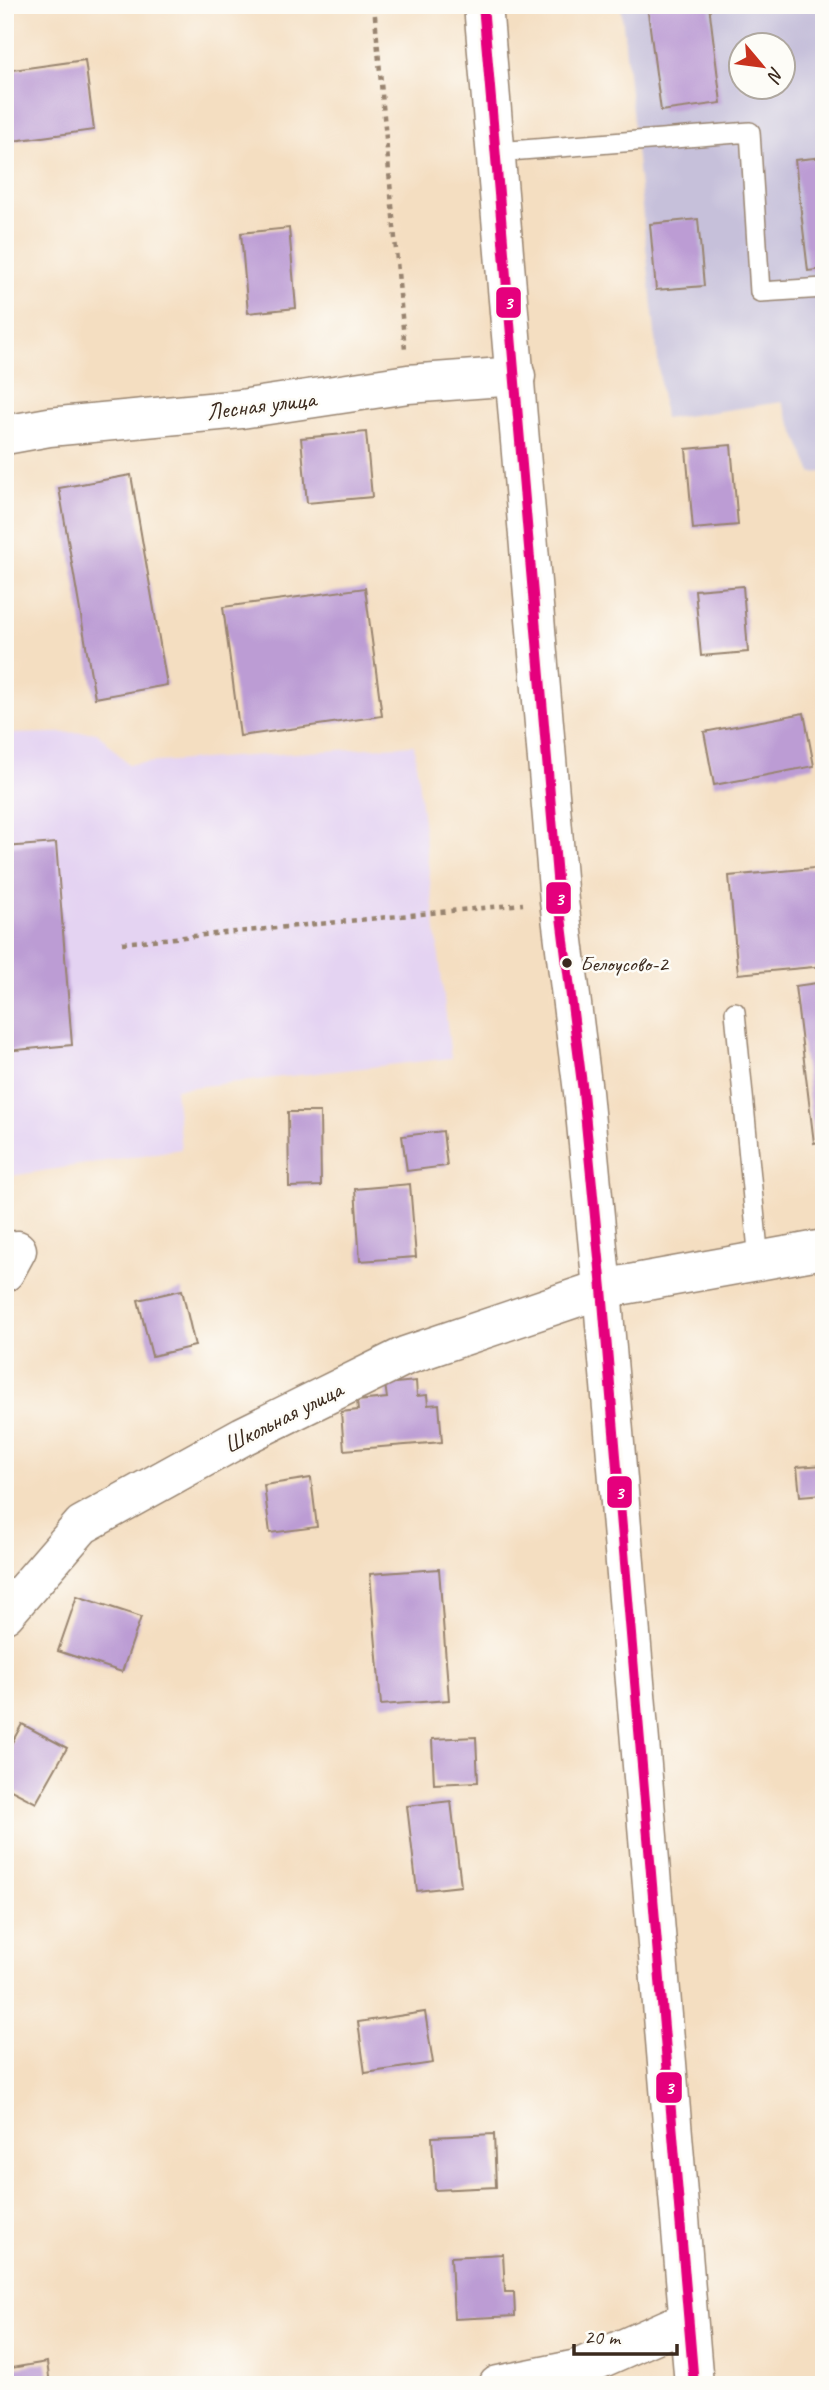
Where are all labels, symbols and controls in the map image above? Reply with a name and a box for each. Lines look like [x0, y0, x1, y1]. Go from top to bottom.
north arrow [728, 32, 798, 102]
text: N [761, 63, 789, 88]
line badge: 3 [495, 286, 522, 319]
text: 3 [504, 291, 515, 315]
street label: Лесная улица [205, 383, 319, 427]
line badge: 3 [545, 881, 572, 915]
text: 3 [555, 887, 566, 911]
place label: Белоусово-2 [580, 950, 670, 978]
marker: Белоусово-2 [560, 956, 574, 970]
street label: Школьная улица [218, 1373, 349, 1460]
line badge: 3 [606, 1475, 633, 1509]
text: 3 [615, 1481, 626, 1505]
line badge: 3 [655, 2071, 683, 2104]
text: 3 [665, 2076, 676, 2100]
scale bar [574, 2313, 677, 2357]
text: 20 m [584, 2324, 622, 2350]

